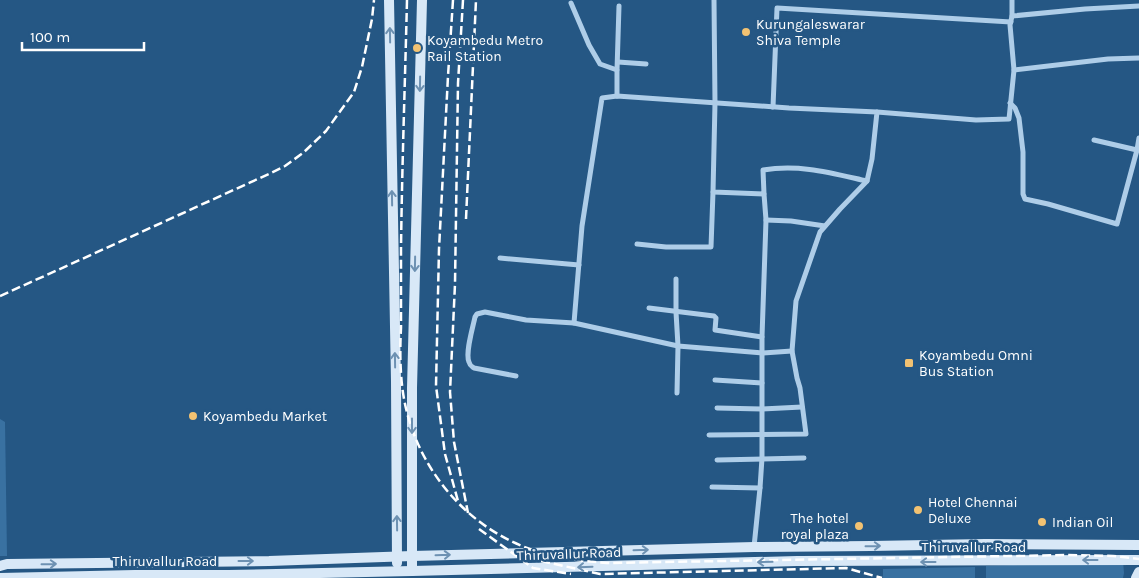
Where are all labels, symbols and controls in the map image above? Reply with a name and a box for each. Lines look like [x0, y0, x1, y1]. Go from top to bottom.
place label: Kurungaleswarar Shiva Temple [756, 16, 866, 49]
scale bar [22, 20, 145, 52]
marker: Kurungaleswarar Shiva Temple [740, 26, 752, 38]
text: 100 m [30, 28, 70, 46]
one-way arrow [385, 28, 394, 44]
place label: Koyambedu Metro Rail Station [427, 32, 543, 65]
marker: Koyambedu Metro Rail Station [411, 42, 423, 54]
one-way arrow [415, 75, 425, 91]
one-way arrow [388, 190, 397, 206]
one-way arrow [410, 255, 420, 271]
place label: Koyambedu Omni Bus Station [919, 347, 1033, 380]
one-way arrow [390, 353, 400, 369]
marker: Koyambedu Omni Bus Station [903, 357, 915, 369]
place label: Koyambedu Market [203, 408, 327, 425]
marker: Koyambedu Market [187, 410, 199, 422]
one-way arrow [407, 418, 417, 434]
place label: Hotel Chennai Deluxe [928, 494, 1018, 527]
marker: Hotel Chennai Deluxe [912, 504, 924, 516]
place label: The hotel royal plaza [781, 510, 849, 543]
place label: Indian Oil [1052, 514, 1113, 531]
one-way arrow [392, 515, 402, 532]
marker: Indian Oil [1036, 516, 1048, 528]
marker: The hotel royal plaza [853, 520, 865, 532]
street label: Thiruvallur Road [922, 539, 1026, 556]
one-way arrow [864, 541, 881, 551]
street label: Thiruvallur Road [516, 544, 622, 564]
one-way arrow [632, 545, 649, 555]
one-way arrow [435, 550, 451, 560]
street label: Thiruvallur Road [113, 553, 217, 570]
one-way arrow [1083, 555, 1099, 565]
one-way arrow [238, 556, 254, 566]
one-way arrow [758, 557, 774, 567]
one-way arrow [920, 557, 936, 566]
one-way arrow [40, 559, 56, 569]
one-way arrow [578, 562, 594, 572]

